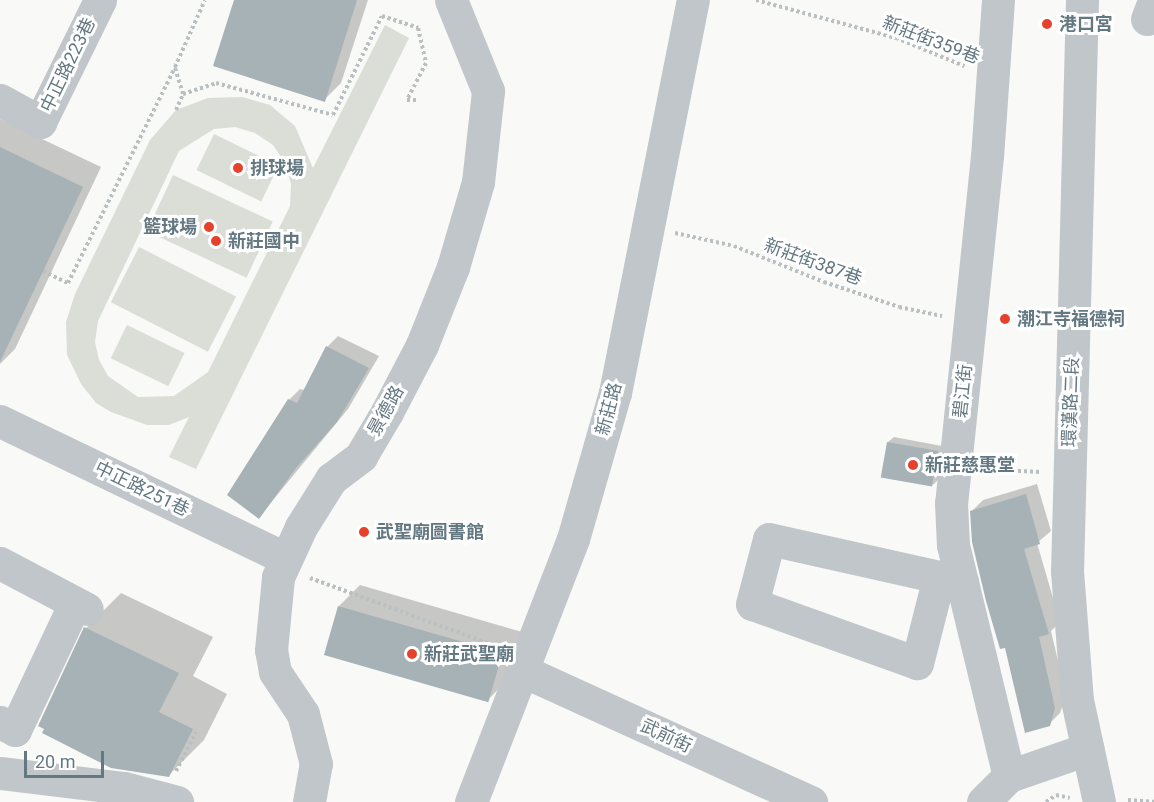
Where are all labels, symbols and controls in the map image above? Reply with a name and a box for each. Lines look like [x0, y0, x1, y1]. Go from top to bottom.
street label: 新莊街359巷 [879, 12, 983, 68]
place label: 港口宮 [1059, 13, 1113, 35]
street label: 中正路223巷 [36, 14, 100, 116]
marker: 港口宮 [1040, 17, 1054, 31]
place label: 排球場 [250, 157, 304, 179]
marker: 排球場 [231, 161, 245, 175]
place label: 籃球場 [143, 216, 197, 238]
marker: 籃球場 [202, 220, 216, 234]
place label: 新莊國中 [228, 230, 300, 252]
marker: 新莊國中 [209, 234, 223, 248]
street label: 新莊街387巷 [761, 234, 865, 290]
place label: 潮江寺福德祠 [1017, 308, 1125, 330]
marker: 潮江寺福德祠 [998, 312, 1012, 326]
street label: 環漢路二段 [1059, 357, 1083, 447]
street label: 碧江街 [949, 363, 977, 419]
street label: 新莊路 [592, 380, 626, 438]
street label: 景德路 [363, 382, 409, 440]
place label: 新莊慈惠堂 [925, 454, 1015, 476]
street label: 中正路251巷 [91, 457, 193, 521]
marker: 新莊慈惠堂 [906, 458, 920, 472]
place label: 武聖廟圖書館 [376, 521, 484, 543]
marker: 武聖廟圖書館 [357, 525, 371, 539]
place label: 新莊武聖廟 [424, 643, 514, 665]
marker: 新莊武聖廟 [405, 647, 419, 661]
street label: 武前街 [637, 715, 695, 757]
scale bar [27, 739, 106, 777]
text: 20 m [35, 751, 75, 772]

